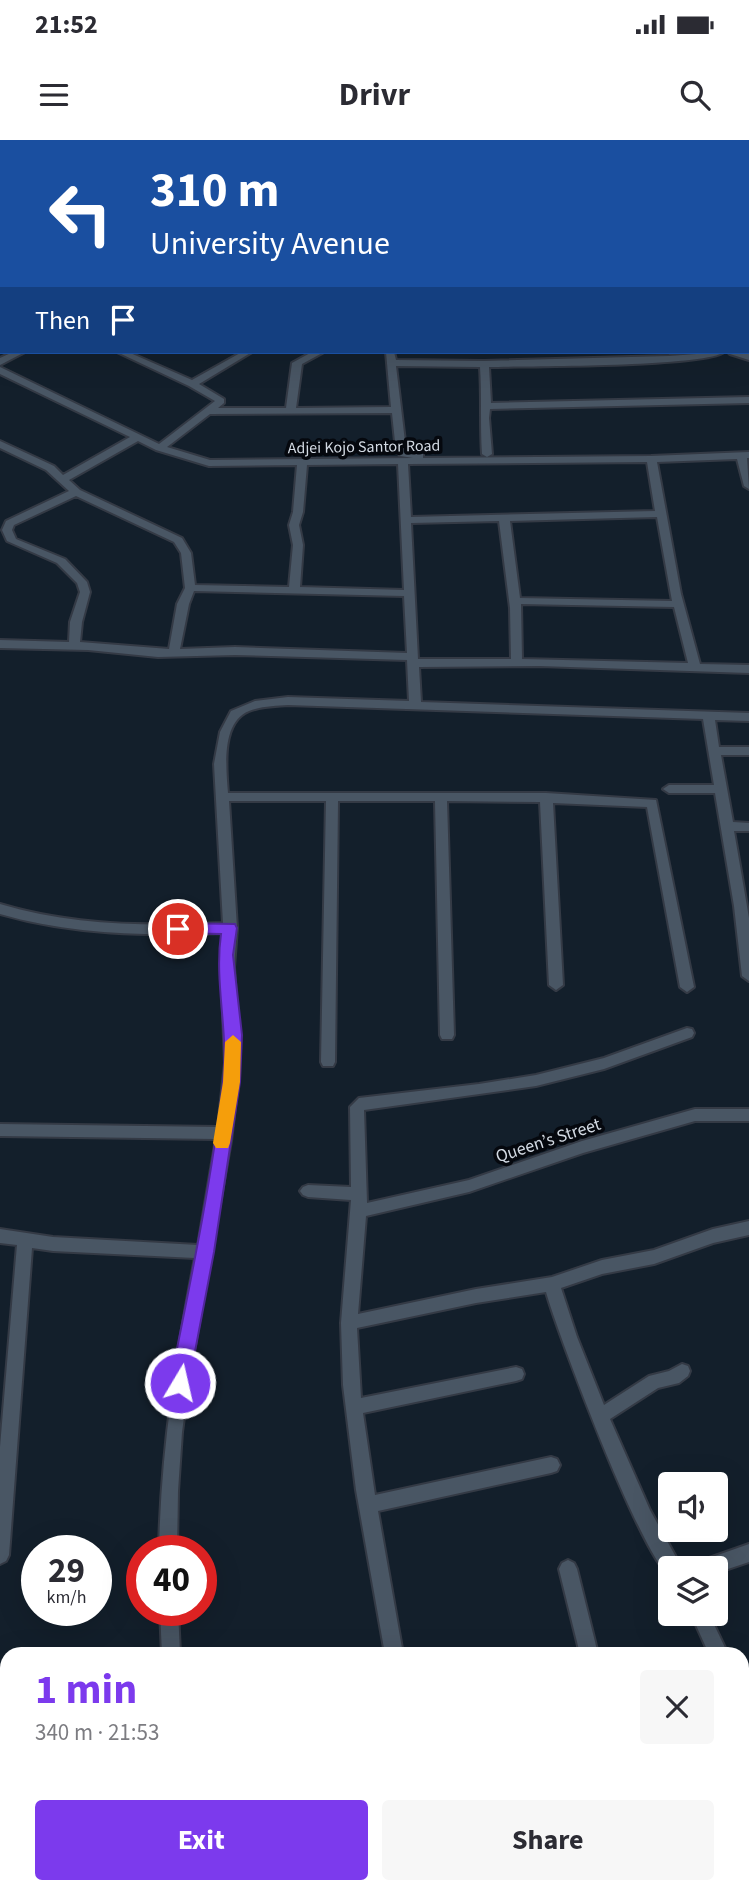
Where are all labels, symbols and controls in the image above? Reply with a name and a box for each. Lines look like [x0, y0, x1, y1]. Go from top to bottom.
text: 21:52 [35, 6, 98, 43]
text: Drivr [339, 72, 410, 118]
icon: menu [35, 76, 73, 114]
icon: search [676, 76, 714, 114]
text: 310 m [150, 156, 279, 226]
icon: left [35, 168, 126, 259]
text: University Avenue [150, 221, 390, 267]
icon: arrive [104, 301, 142, 339]
text: Then [35, 302, 90, 339]
street label: Adjei Kojo Santor Road [288, 435, 440, 459]
pin [148, 899, 208, 959]
icon: arrive [159, 910, 197, 948]
street label: Queen’s Street [492, 1112, 604, 1169]
position arrow [143, 1346, 217, 1420]
map controls [658, 1472, 728, 1626]
button: sound [658, 1472, 728, 1542]
speed limit sign: 40 [126, 1535, 217, 1626]
text: 29 [48, 1546, 85, 1596]
button: layers [658, 1556, 728, 1626]
text: km/h [47, 1585, 86, 1610]
text: 1 min [35, 1660, 137, 1720]
button: close [640, 1670, 714, 1744]
text: 340 m · 21:53 [35, 1716, 159, 1749]
button: Exit [35, 1800, 368, 1880]
button: Share [382, 1800, 714, 1880]

